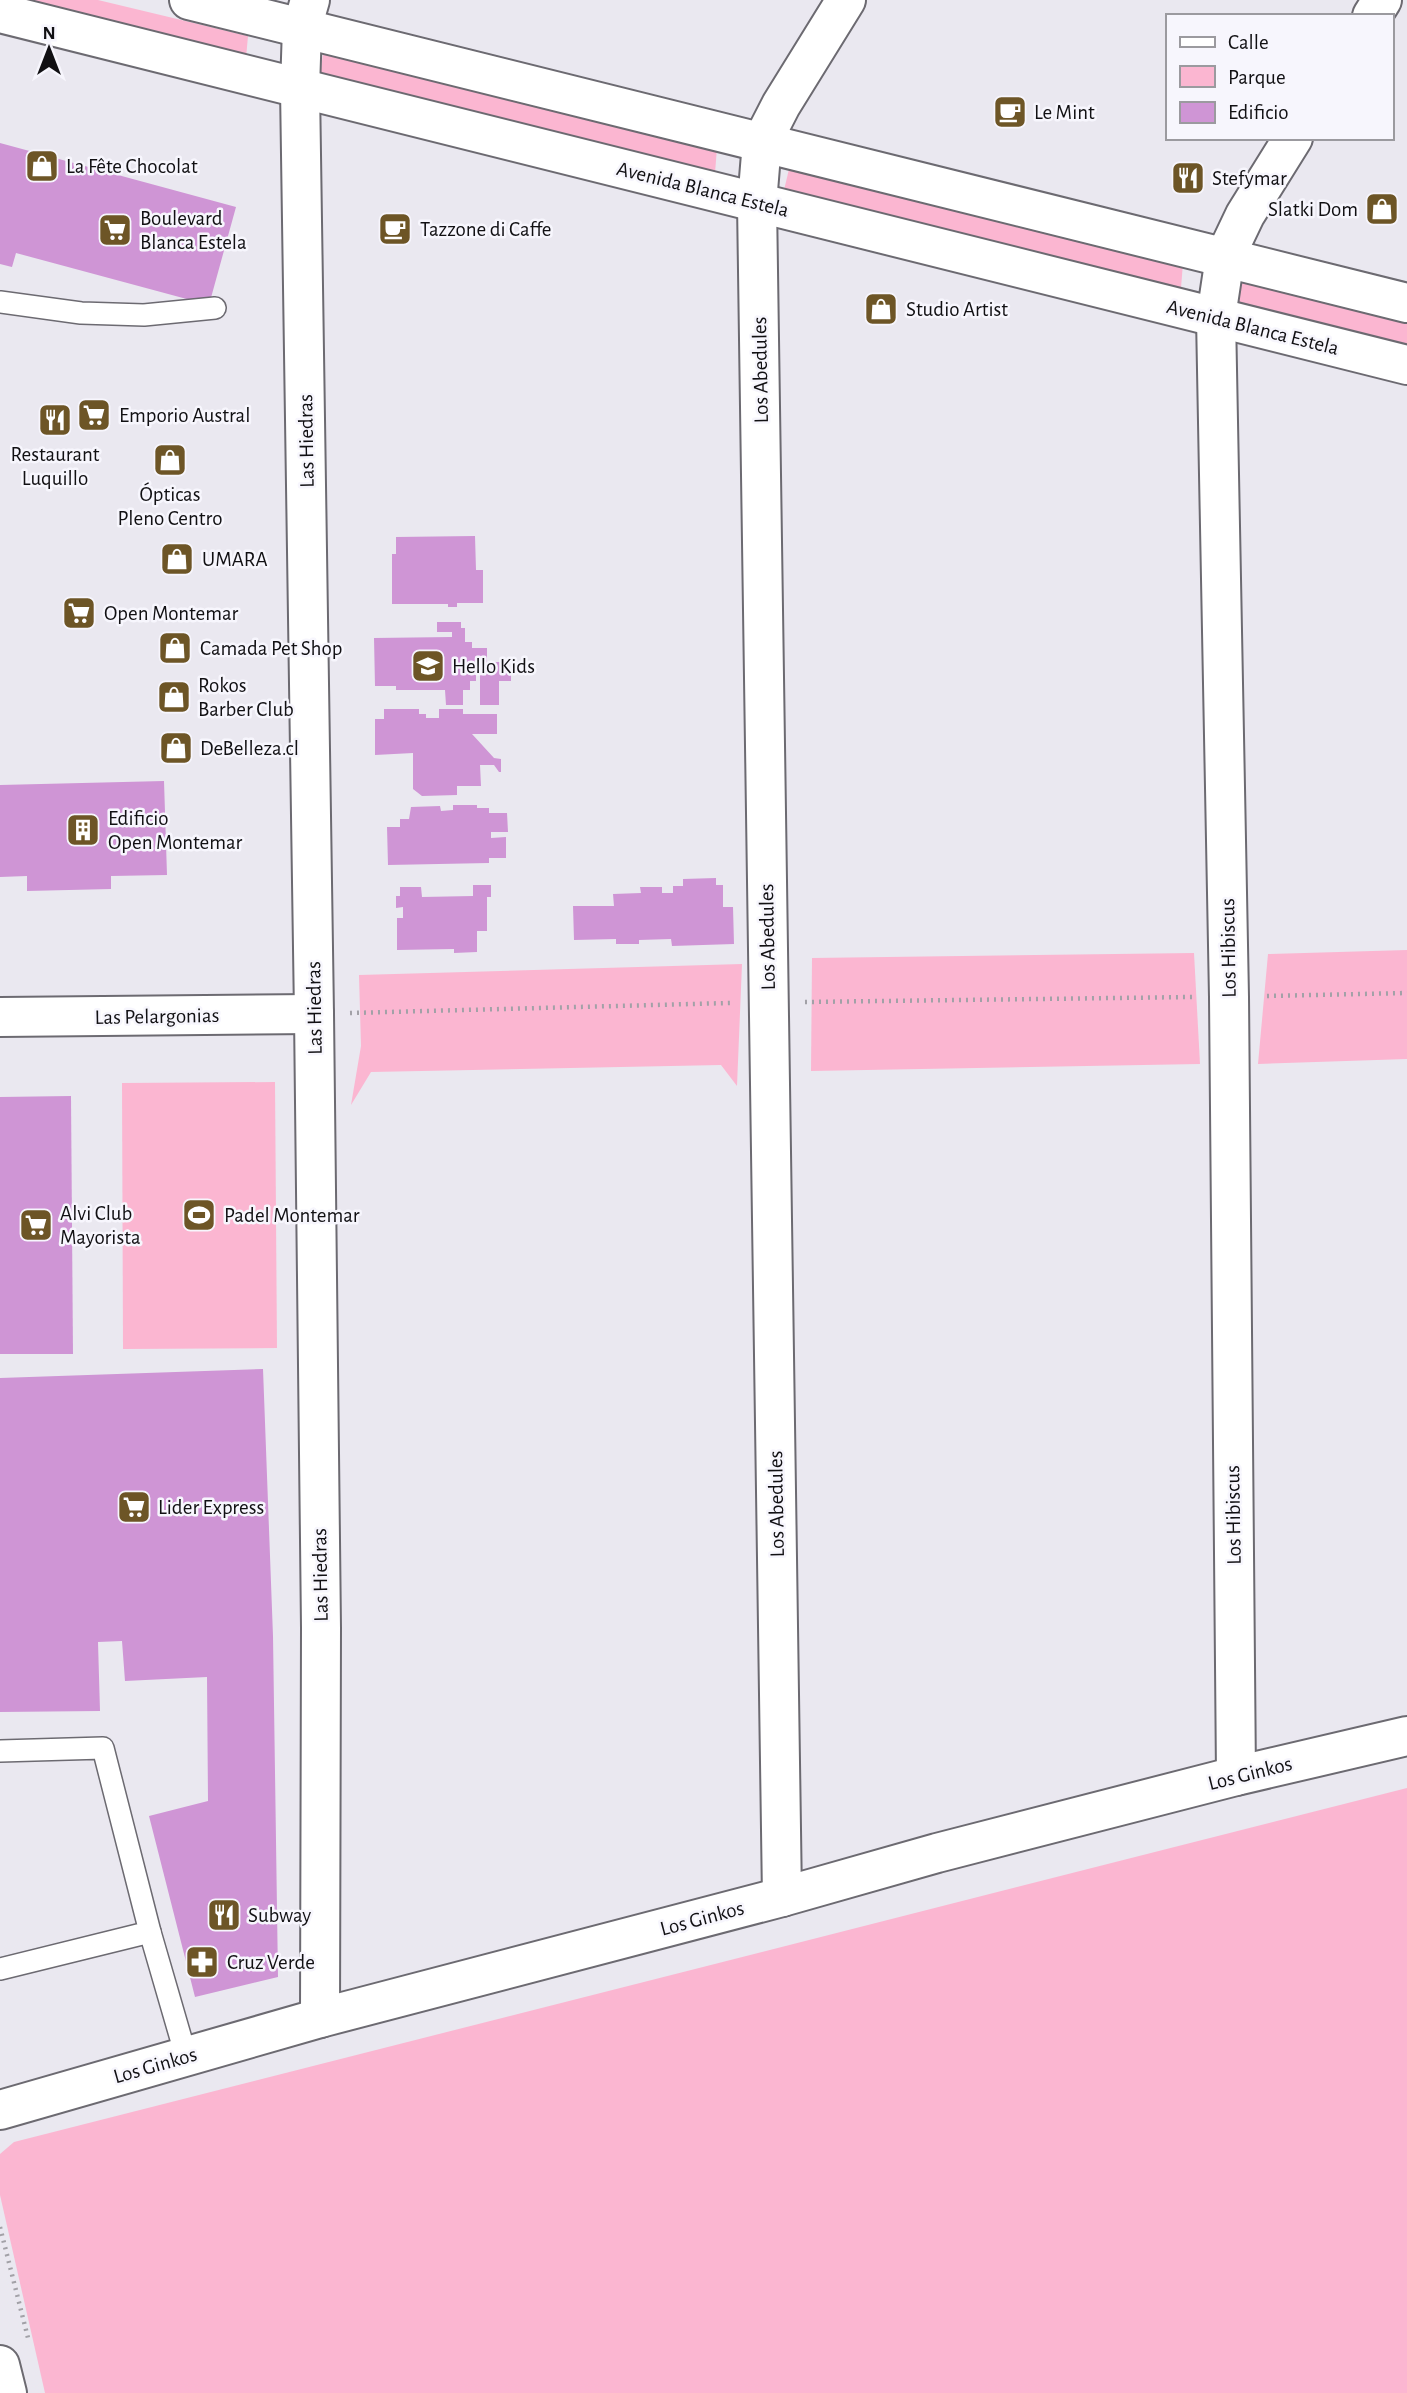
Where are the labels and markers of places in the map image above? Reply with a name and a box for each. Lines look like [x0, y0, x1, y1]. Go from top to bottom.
cafe icon: Le Mint [991, 93, 1029, 131]
place label: Le Mint [1034, 102, 1095, 123]
shop icon: La Fête Chocolat [23, 147, 61, 185]
place label: La Fête Chocolat [66, 156, 198, 177]
restaurant icon: Stefymar [1169, 159, 1207, 197]
place label: Stefymar [1212, 168, 1287, 189]
shop icon: Slatki Dom [1363, 190, 1401, 228]
place label: Slatki Dom [1268, 199, 1358, 220]
place label: Boulevard Blanca Estela [140, 208, 247, 253]
cafe icon: Tazzone di Caffe [376, 210, 414, 248]
supermarket icon: Boulevard Blanca Estela [96, 211, 134, 249]
place label: Tazzone di Caffe [420, 219, 552, 240]
shop icon: Studio Artist [862, 290, 900, 328]
place label: Studio Artist [906, 299, 1008, 320]
supermarket icon: Emporio Austral [75, 396, 113, 434]
restaurant icon: Restaurant Luquillo [36, 401, 74, 439]
place label: Emporio Austral [119, 405, 251, 426]
shop icon: Ópticas Pleno Centro [151, 441, 189, 479]
place label: Restaurant Luquillo [11, 444, 100, 489]
place label: Ópticas Pleno Centro [117, 482, 223, 529]
shop icon: UMARA [158, 540, 196, 578]
place label: UMARA [202, 549, 268, 570]
supermarket icon: Open Montemar [60, 594, 98, 632]
place label: Open Montemar [104, 603, 238, 624]
shop icon: Camada Pet Shop [156, 629, 194, 667]
place label: Camada Pet Shop [200, 638, 342, 659]
school or university icon: Hello Kids [409, 647, 447, 685]
place label: Hello Kids [452, 656, 535, 677]
place label: Rokos Barber Club [198, 675, 294, 720]
shop icon: Rokos Barber Club [155, 678, 193, 716]
shop icon: DeBelleza.cl [157, 729, 195, 767]
place label: DeBelleza.cl [200, 738, 299, 759]
place label: Edificio Open Montemar [108, 808, 242, 853]
building icon: Edificio Open Montemar [64, 811, 102, 849]
sports icon: Padel Montemar [180, 1196, 218, 1234]
place label: Alvi Club Mayorista [60, 1203, 141, 1248]
place label: Padel Montemar [224, 1205, 360, 1226]
supermarket icon: Alvi Club Mayorista [17, 1206, 55, 1244]
supermarket icon: Lider Express [115, 1488, 153, 1526]
place label: Lider Express [158, 1497, 264, 1518]
restaurant icon: Subway [205, 1896, 243, 1934]
place label: Subway [248, 1905, 311, 1926]
pharmacy icon: Cruz Verde [183, 1943, 221, 1981]
place label: Cruz Verde [227, 1952, 315, 1973]

